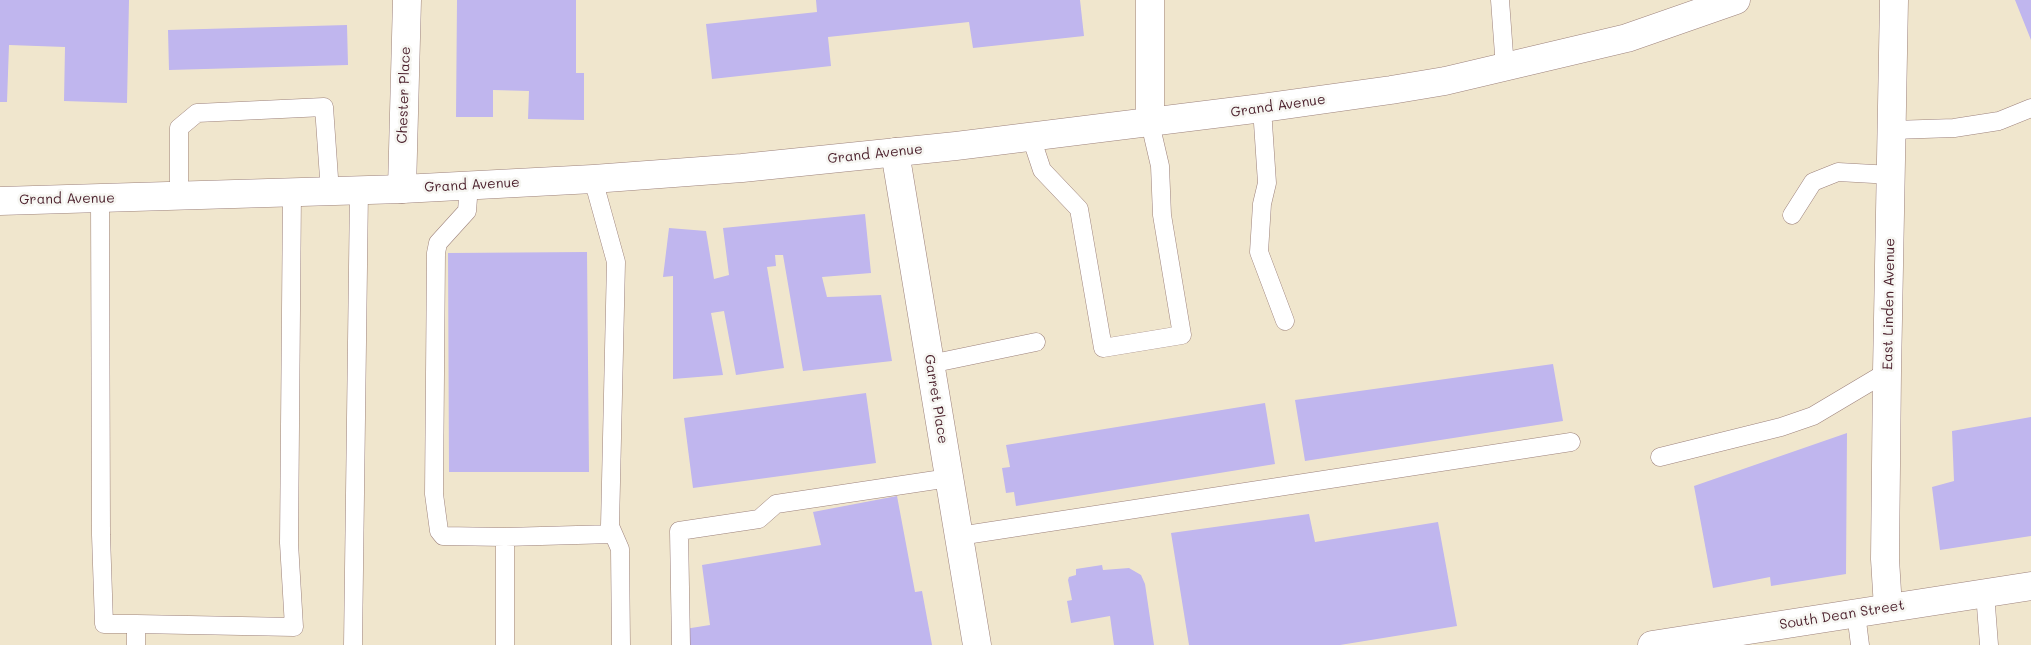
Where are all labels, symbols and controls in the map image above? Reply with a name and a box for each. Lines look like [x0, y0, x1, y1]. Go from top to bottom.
street label: Chester Place [394, 46, 414, 144]
street label: Grand Avenue [1229, 91, 1327, 121]
street label: Grand Avenue [827, 141, 923, 167]
street label: Grand Avenue [424, 174, 520, 196]
street label: Grand Avenue [19, 190, 115, 208]
street label: East Linden Avenue [1879, 238, 1899, 370]
street label: Garret Place [921, 353, 951, 445]
street label: South Dean Street [1778, 597, 1906, 633]

